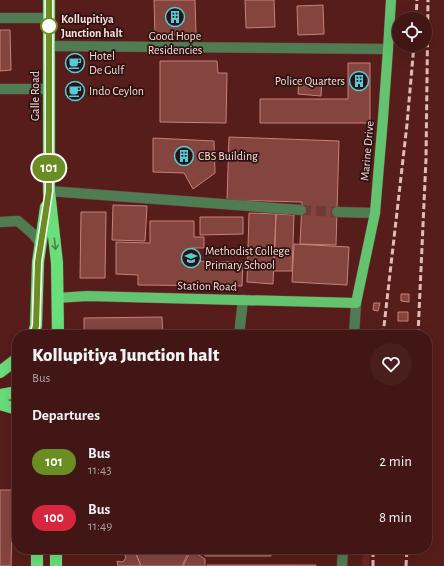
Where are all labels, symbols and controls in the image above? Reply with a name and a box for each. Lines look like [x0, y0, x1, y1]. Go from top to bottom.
building icon: Good Hope Residencies [164, 6, 186, 28]
map controls [392, 12, 432, 52]
button: locate [392, 12, 432, 52]
place label: Kollupitiya Junction halt [61, 13, 123, 39]
marker: Kollupitiya Junction halt [40, 17, 58, 35]
place label: Good Hope Residencies [148, 30, 202, 56]
place label: Hotel De Gulf [89, 50, 125, 76]
cafe icon: Hotel De Gulf [64, 52, 86, 74]
building icon: Police Quarters [348, 70, 370, 92]
street label: Galle Road [29, 71, 41, 121]
place label: Police Quarters [275, 75, 345, 88]
cafe icon: Indo Ceylon [64, 80, 86, 102]
place label: Indo Ceylon [89, 85, 144, 98]
street label: Marine Drive [358, 120, 376, 182]
building icon: CBS Building [173, 145, 195, 167]
place label: CBS Building [198, 150, 258, 162]
line badge: 101 [26, 155, 72, 181]
text: 101 [40, 161, 58, 175]
one-way arrow [51, 237, 59, 250]
place label: Methodist College Primary School [205, 245, 290, 272]
school or university icon: Methodist College Primary School [180, 247, 202, 269]
street label: Station Road [177, 279, 237, 293]
button: heart [370, 343, 412, 385]
text: Kollupitiya Junction halt [32, 346, 219, 365]
text: Bus [32, 372, 50, 385]
text: Departures [32, 408, 100, 423]
text: Bus [88, 446, 110, 461]
text: 2 min [379, 454, 412, 469]
text: 101 [45, 455, 63, 469]
text: 11:43 [88, 464, 112, 477]
text: Bus [88, 502, 110, 517]
text: 8 min [379, 510, 412, 525]
text: 100 [44, 511, 64, 525]
text: 11:49 [88, 520, 112, 533]

